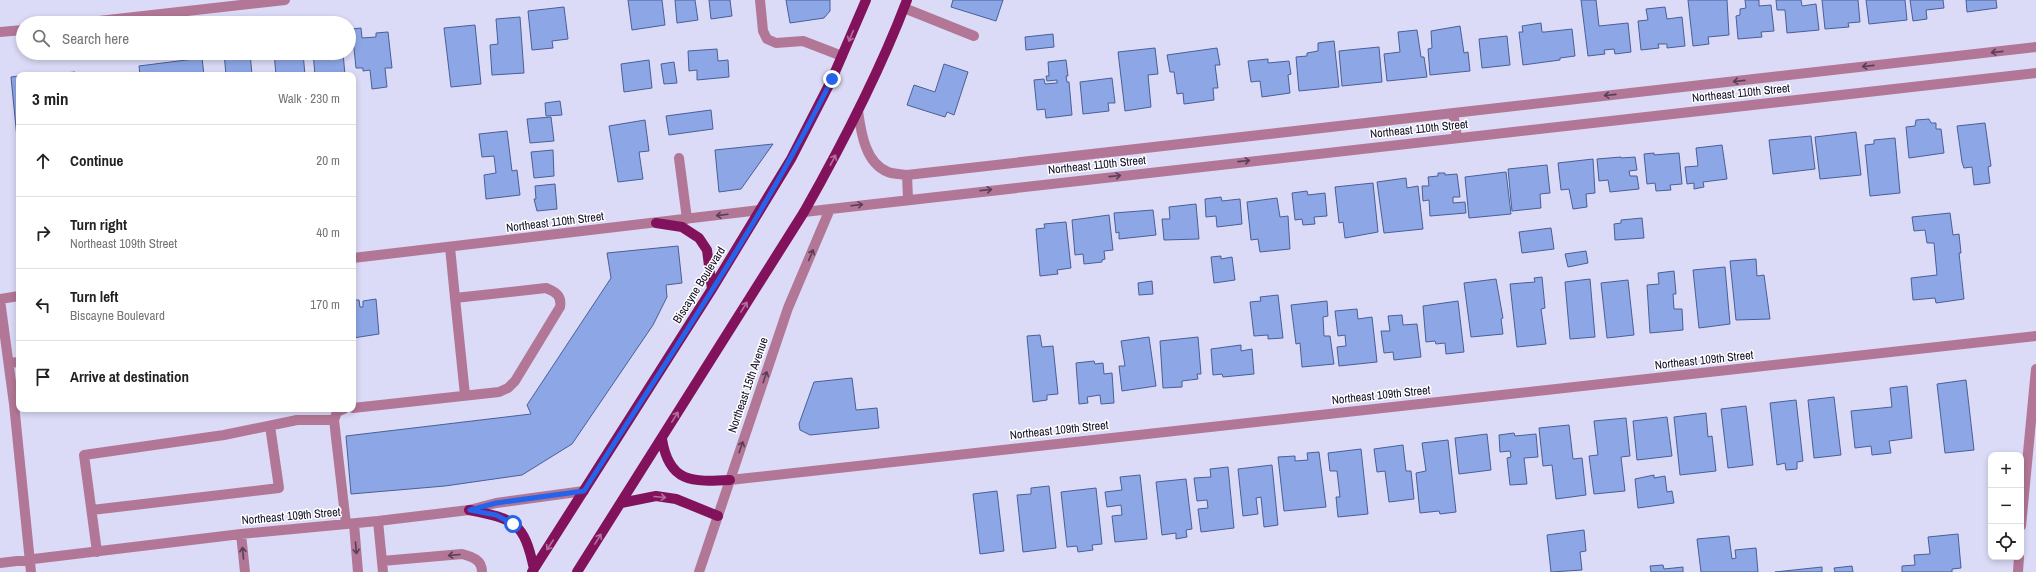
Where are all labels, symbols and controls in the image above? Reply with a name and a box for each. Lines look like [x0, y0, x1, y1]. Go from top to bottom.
search box [16, 16, 356, 60]
icon: search [30, 27, 52, 49]
text: Search here [62, 28, 129, 49]
one-way arrow [847, 30, 854, 42]
one-way arrow [1991, 48, 2004, 55]
one-way arrow [1862, 62, 1875, 70]
route end [823, 70, 841, 88]
one-way arrow [1733, 77, 1746, 85]
street label: Northeast 110th Street [1691, 80, 1791, 106]
text: 3 min [32, 87, 68, 110]
text: Walk · 230 m [278, 90, 340, 107]
one-way arrow [1604, 92, 1617, 99]
street label: Northeast 110th Street [1369, 116, 1469, 142]
icon: ahead [32, 150, 54, 172]
text: Continue [70, 150, 123, 171]
text: 20 m [316, 152, 340, 169]
street label: Northeast 110th Street [1047, 152, 1147, 178]
one-way arrow [830, 154, 837, 166]
one-way arrow [1237, 157, 1250, 165]
one-way arrow [1108, 172, 1121, 180]
one-way arrow [979, 186, 992, 194]
one-way arrow [850, 202, 863, 209]
street label: Northeast 110th Street [505, 208, 605, 236]
one-way arrow [716, 211, 729, 219]
text: Turn right [70, 214, 127, 235]
icon: right [32, 222, 54, 244]
text: 40 m [316, 224, 340, 241]
text: Northeast 109th Street [70, 235, 177, 252]
street label: Biscayne Boulevard [669, 244, 729, 326]
one-way arrow [807, 250, 815, 262]
text: Turn left [70, 286, 118, 307]
icon: left [32, 294, 54, 316]
text: 170 m [310, 296, 340, 313]
one-way arrow [741, 301, 749, 313]
text: Biscayne Boulevard [70, 307, 165, 324]
street label: Northeast 15th Avenue [724, 335, 772, 435]
street label: Northeast 109th Street [1654, 347, 1754, 373]
icon: arrive [32, 366, 54, 388]
text: Arrive at destination [70, 366, 189, 387]
one-way arrow [761, 371, 769, 383]
street label: Northeast 109th Street [1331, 382, 1431, 408]
one-way arrow [671, 412, 679, 423]
street label: Northeast 109th Street [1009, 417, 1109, 443]
one-way arrow [738, 440, 745, 453]
map controls [1988, 452, 2024, 560]
button: + [1988, 452, 2024, 488]
button: − [1988, 488, 2024, 524]
one-way arrow [653, 494, 666, 501]
street label: Northeast 109th Street [241, 504, 341, 528]
route start [504, 515, 522, 533]
button: locate [1988, 524, 2024, 560]
one-way arrow [595, 533, 603, 545]
one-way arrow [545, 539, 553, 551]
one-way arrow [352, 541, 360, 554]
one-way arrow [239, 547, 247, 560]
one-way arrow [448, 551, 461, 558]

